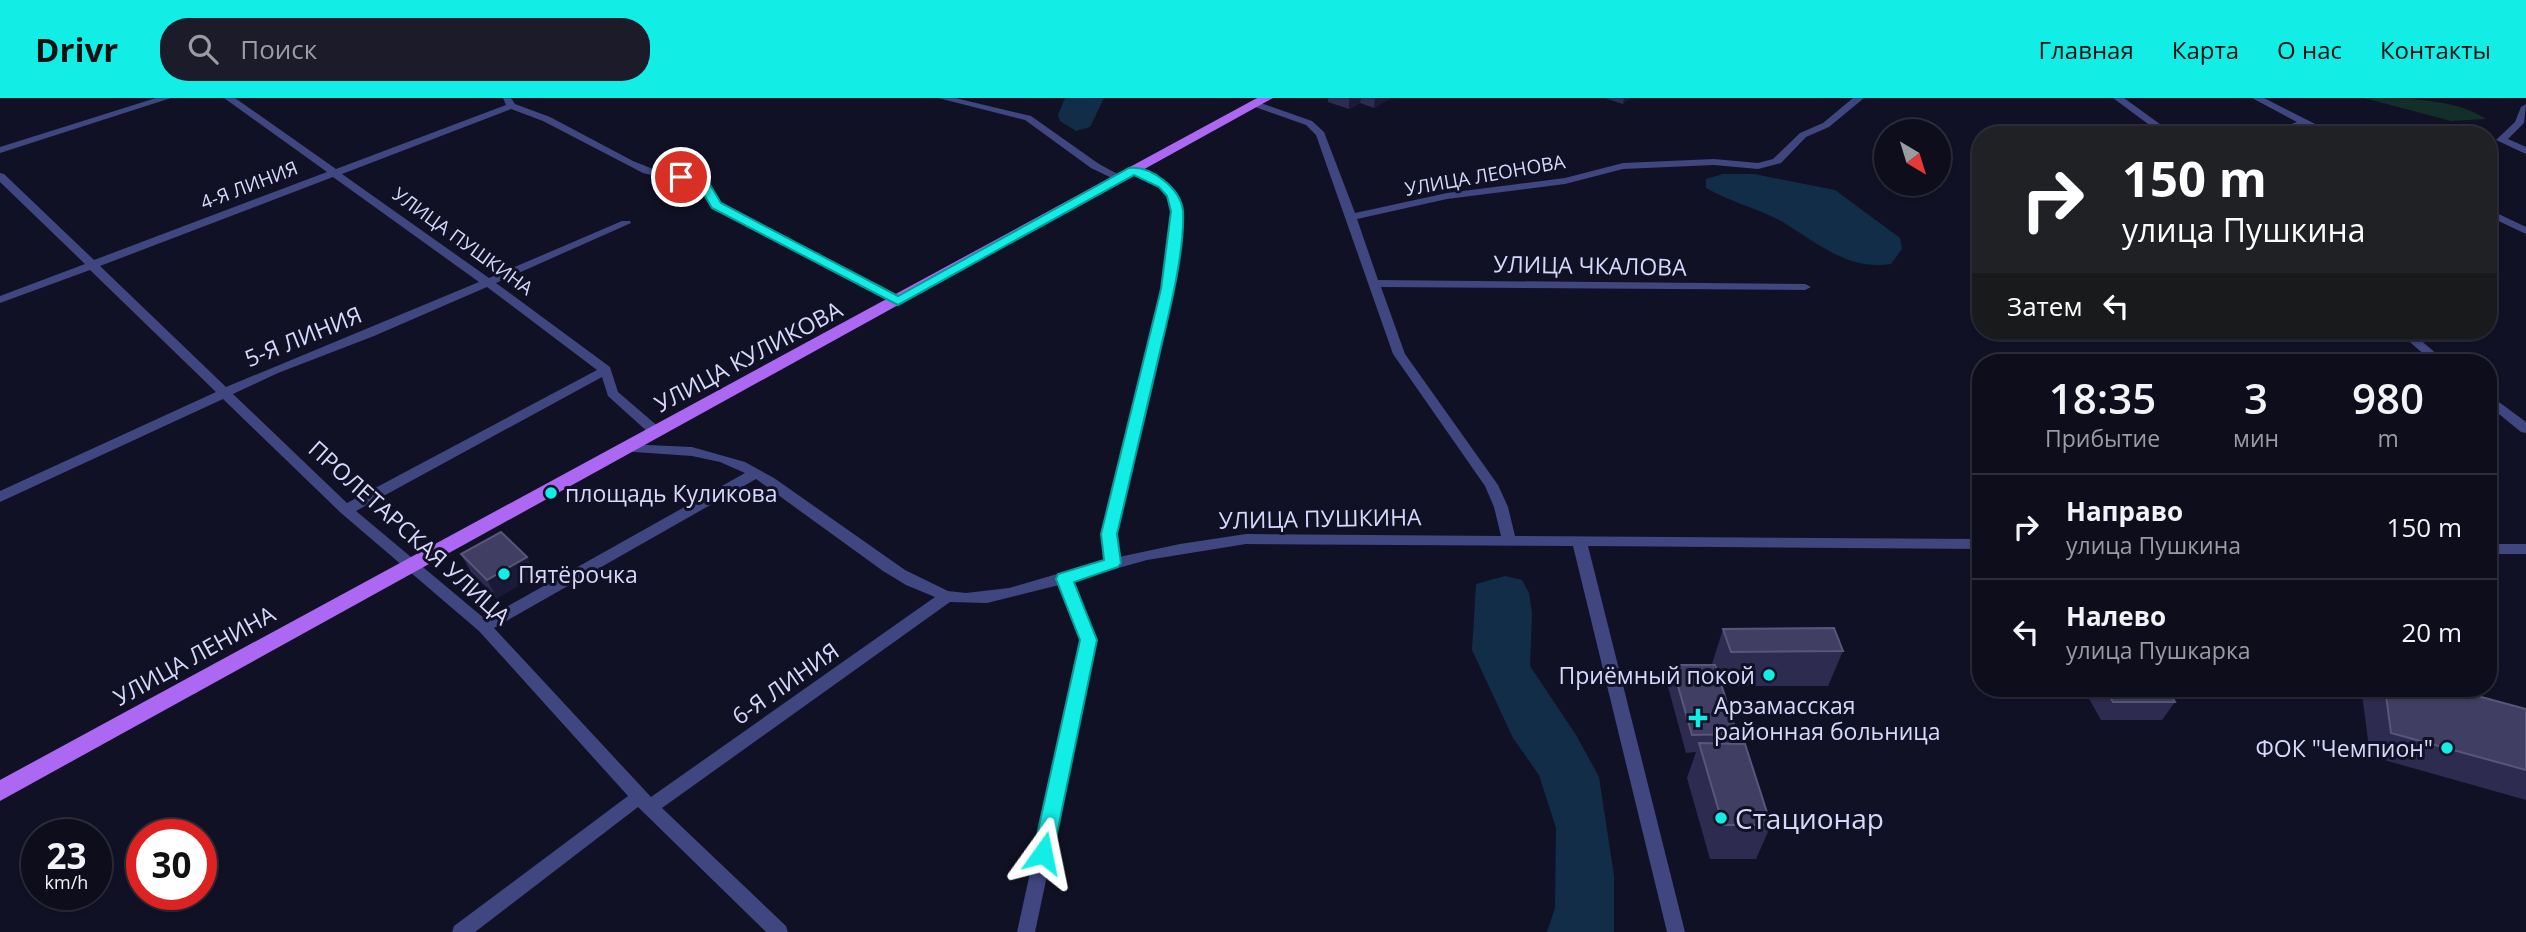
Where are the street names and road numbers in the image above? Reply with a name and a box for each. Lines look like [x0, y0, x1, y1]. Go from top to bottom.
street label: УЛИЦА ЛЕОНОВА [1403, 148, 1567, 202]
street label: 4-Я ЛИНИЯ [197, 155, 301, 215]
street label: УЛИЦА ПУШКИНА [388, 181, 538, 301]
street label: УЛИЦА ЧКАЛОВА [1493, 247, 1687, 283]
street label: УЛИЦА КУЛИКОВА [648, 293, 848, 419]
street label: 5-Я ЛИНИЯ [240, 298, 366, 374]
street label: ПРОЛЕТАРСКАЯ УЛИЦА [302, 433, 518, 632]
street label: УЛИЦА ПУШКИНА [1218, 500, 1422, 536]
street label: УЛИЦА ЛЕНИНА [107, 597, 281, 713]
street label: 6-Я ЛИНИЯ [725, 634, 845, 732]

